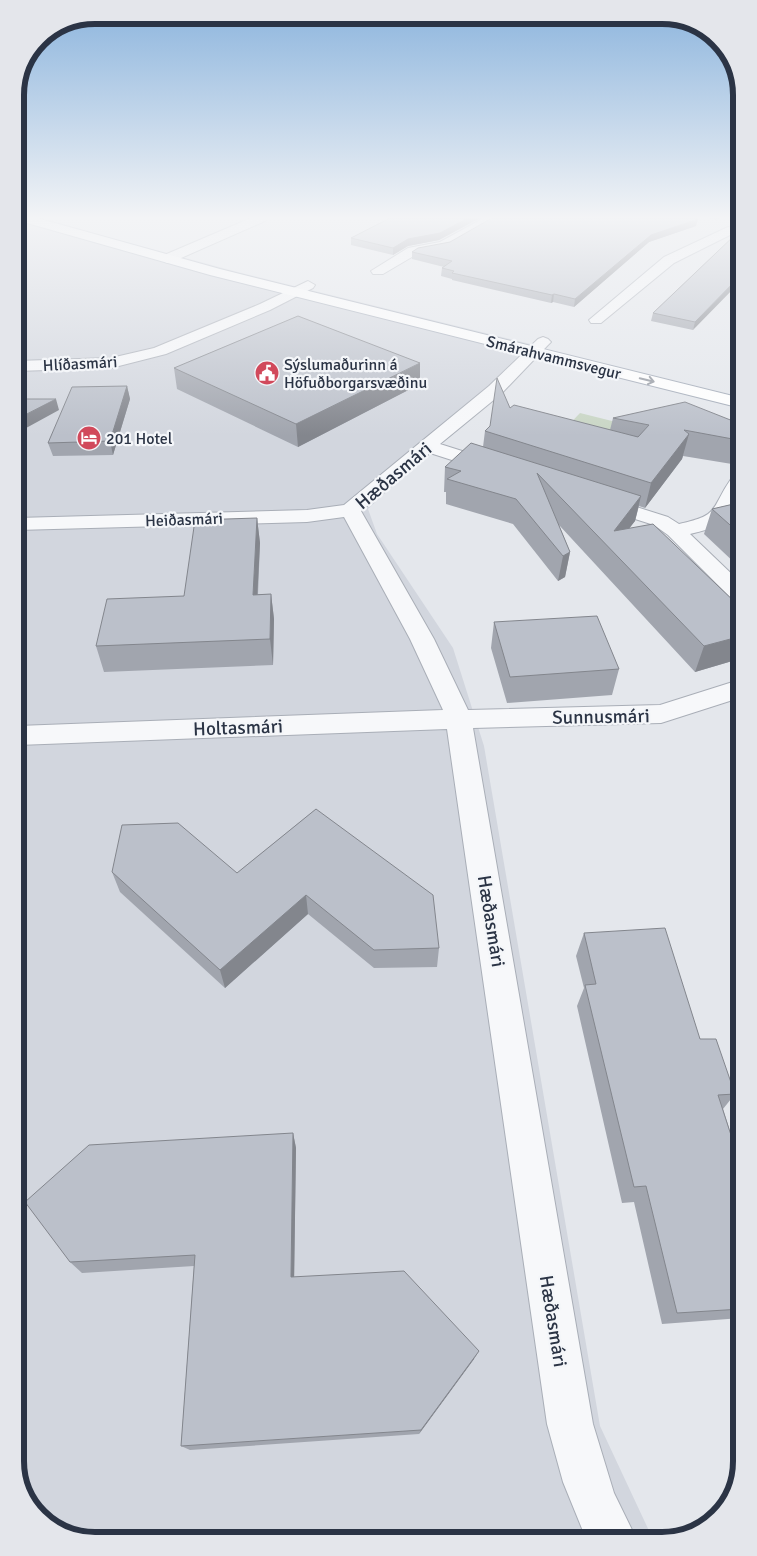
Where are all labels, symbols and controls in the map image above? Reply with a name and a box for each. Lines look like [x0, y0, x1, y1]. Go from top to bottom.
street label: Smárahvammsvegur [484, 332, 623, 384]
street label: Hlíðasmári [42, 352, 118, 376]
place label: Sýslumaðurinn á Höfuðborgarsvæðinu [284, 355, 427, 393]
public building icon: Sýslumaðurinn á Höfuðborgarsvæðinu [254, 360, 280, 386]
one-way arrow [638, 376, 654, 385]
hotel icon: 201 Hotel [76, 425, 102, 451]
place label: 201 Hotel [106, 429, 173, 449]
street label: Hæðasmári [350, 437, 437, 515]
street label: Heiðasmári [145, 509, 223, 531]
street label: Sunnusmári [552, 704, 650, 730]
street label: Holtasmári [193, 714, 283, 742]
street label: Hæðasmári [472, 873, 510, 969]
street label: Hæðasmári [534, 1273, 572, 1369]

